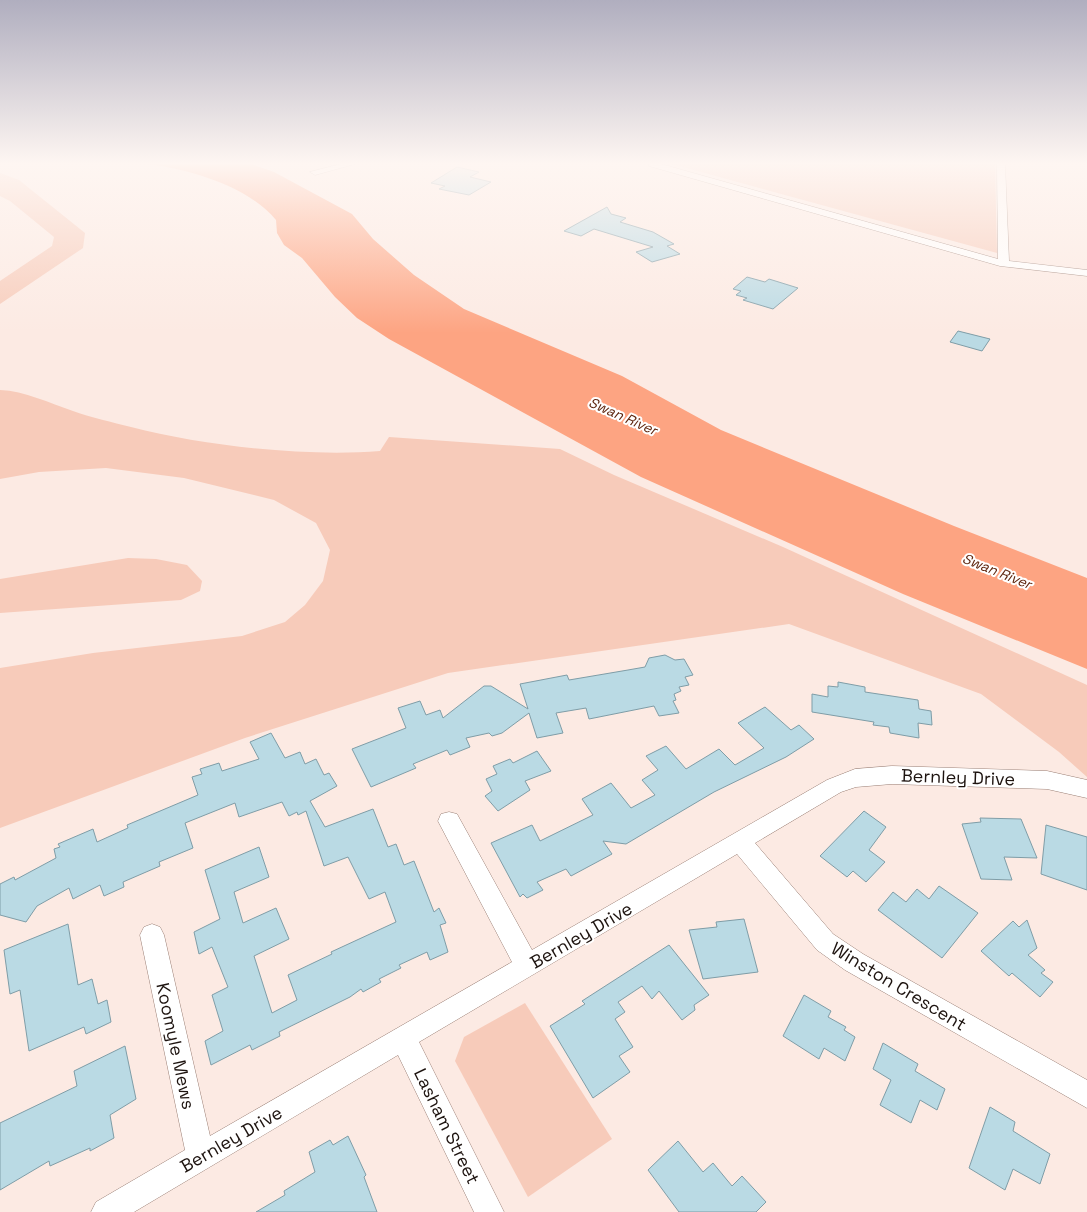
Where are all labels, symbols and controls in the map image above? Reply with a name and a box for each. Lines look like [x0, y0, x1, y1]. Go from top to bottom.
water label: Swan River [586, 393, 662, 440]
water label: Swan River [960, 549, 1036, 594]
street label: Bernley Drive [901, 764, 1015, 790]
street label: Bernley Drive [526, 896, 636, 974]
street label: Winston Crescent [827, 937, 971, 1035]
street label: Koomyle Mews [151, 981, 201, 1111]
street label: Lasham Street [409, 1064, 485, 1188]
street label: Bernley Drive [176, 1100, 286, 1178]

